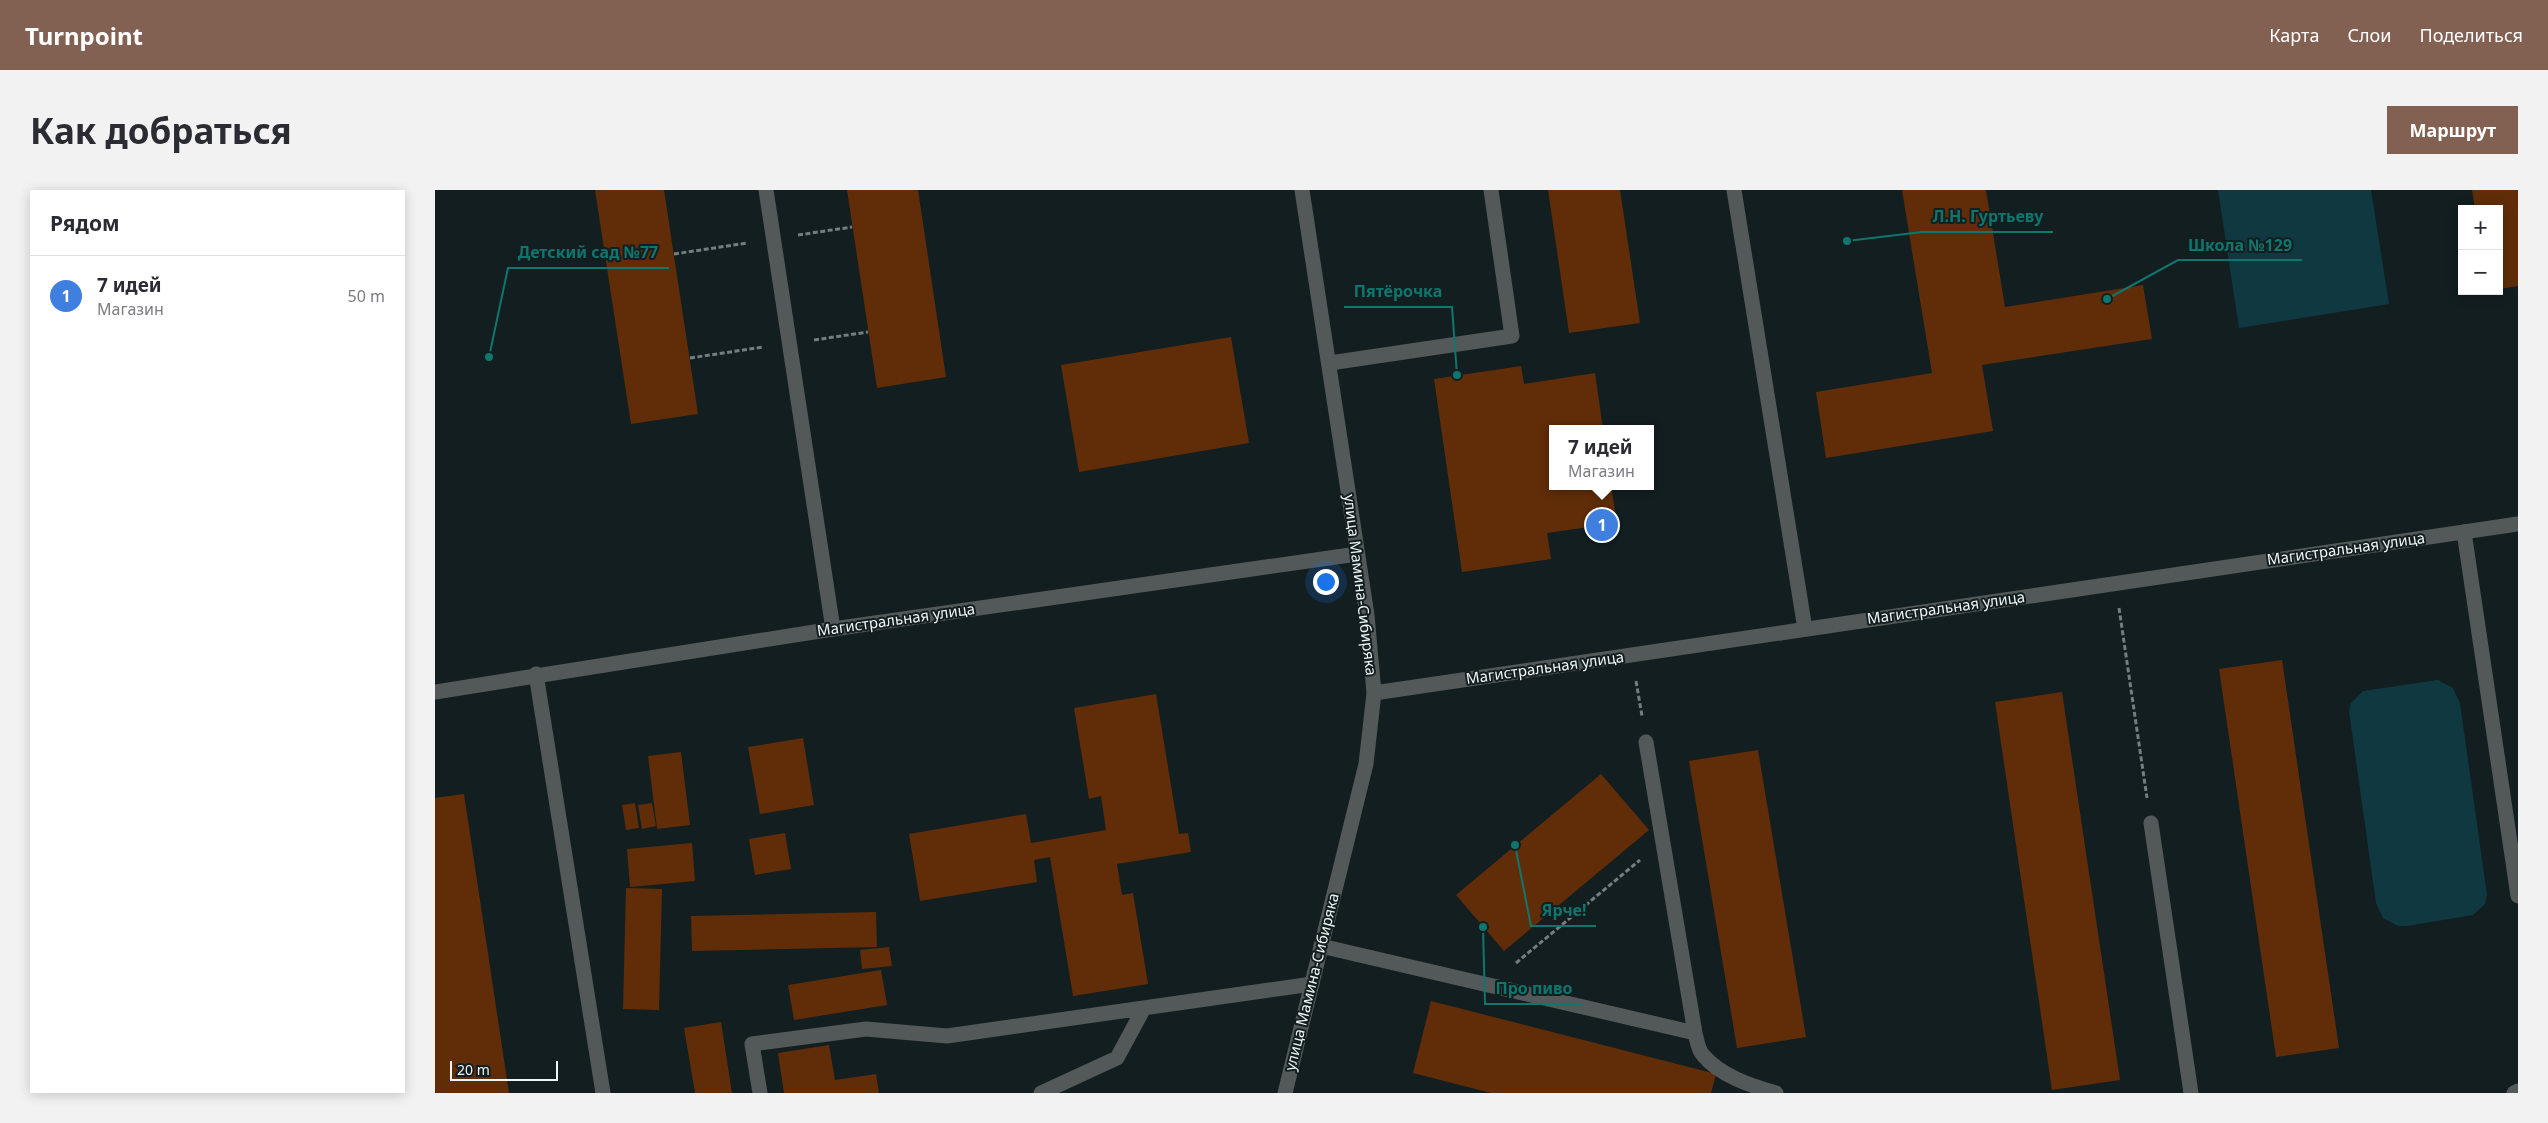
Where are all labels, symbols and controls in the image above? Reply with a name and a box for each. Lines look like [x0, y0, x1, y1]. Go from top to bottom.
text: Turnpoint [25, 19, 143, 52]
text: Карта [2269, 23, 2319, 47]
text: Слои [2347, 23, 2391, 47]
text: Поделиться [2419, 23, 2523, 47]
button: Маршрут [2387, 106, 2518, 154]
text: Как добраться [30, 107, 292, 154]
callout: Л.Н. Гуртьеву [1922, 201, 2053, 232]
text: Л.Н. Гуртьеву [1933, 205, 2044, 227]
map controls [2458, 205, 2503, 295]
button: + [2458, 205, 2503, 250]
text: Рядом [50, 209, 120, 237]
callout: Школа №129 [2178, 229, 2302, 260]
text: Школа №129 [2188, 234, 2292, 256]
callout: Детский сад №77 [508, 237, 669, 268]
text: Детский сад №77 [518, 241, 658, 263]
button: − [2458, 250, 2503, 295]
text: 7 идей [97, 272, 162, 298]
callout: Пятёрочка [1344, 276, 1452, 307]
text: Пятёрочка [1354, 280, 1442, 302]
text: 1 [61, 285, 71, 307]
text: 50 m [348, 285, 385, 307]
text: Магазин [97, 298, 164, 320]
popup [1549, 425, 1654, 490]
text: 7 идей [1568, 434, 1633, 460]
text: Магазин [1568, 460, 1635, 482]
street label: улица Мамина-Сибиряка [1340, 493, 1382, 677]
pin: 1 [1586, 506, 1618, 544]
street label: Магистральная улица [2266, 527, 2426, 569]
your location [1313, 569, 1339, 595]
street label: Магистральная улица [1866, 586, 2026, 628]
street label: Магистральная улица [816, 598, 976, 640]
street label: Магистральная улица [1465, 646, 1625, 688]
street label: улица Мамина-Сибиряка [1279, 891, 1343, 1073]
callout: Ярче! [1531, 895, 1596, 926]
text: Ярче! [1542, 899, 1586, 921]
callout: Про пиво [1485, 973, 1582, 1004]
text: Про пиво [1495, 977, 1573, 999]
scale bar [450, 1058, 557, 1081]
text: 20 m [457, 1060, 490, 1079]

